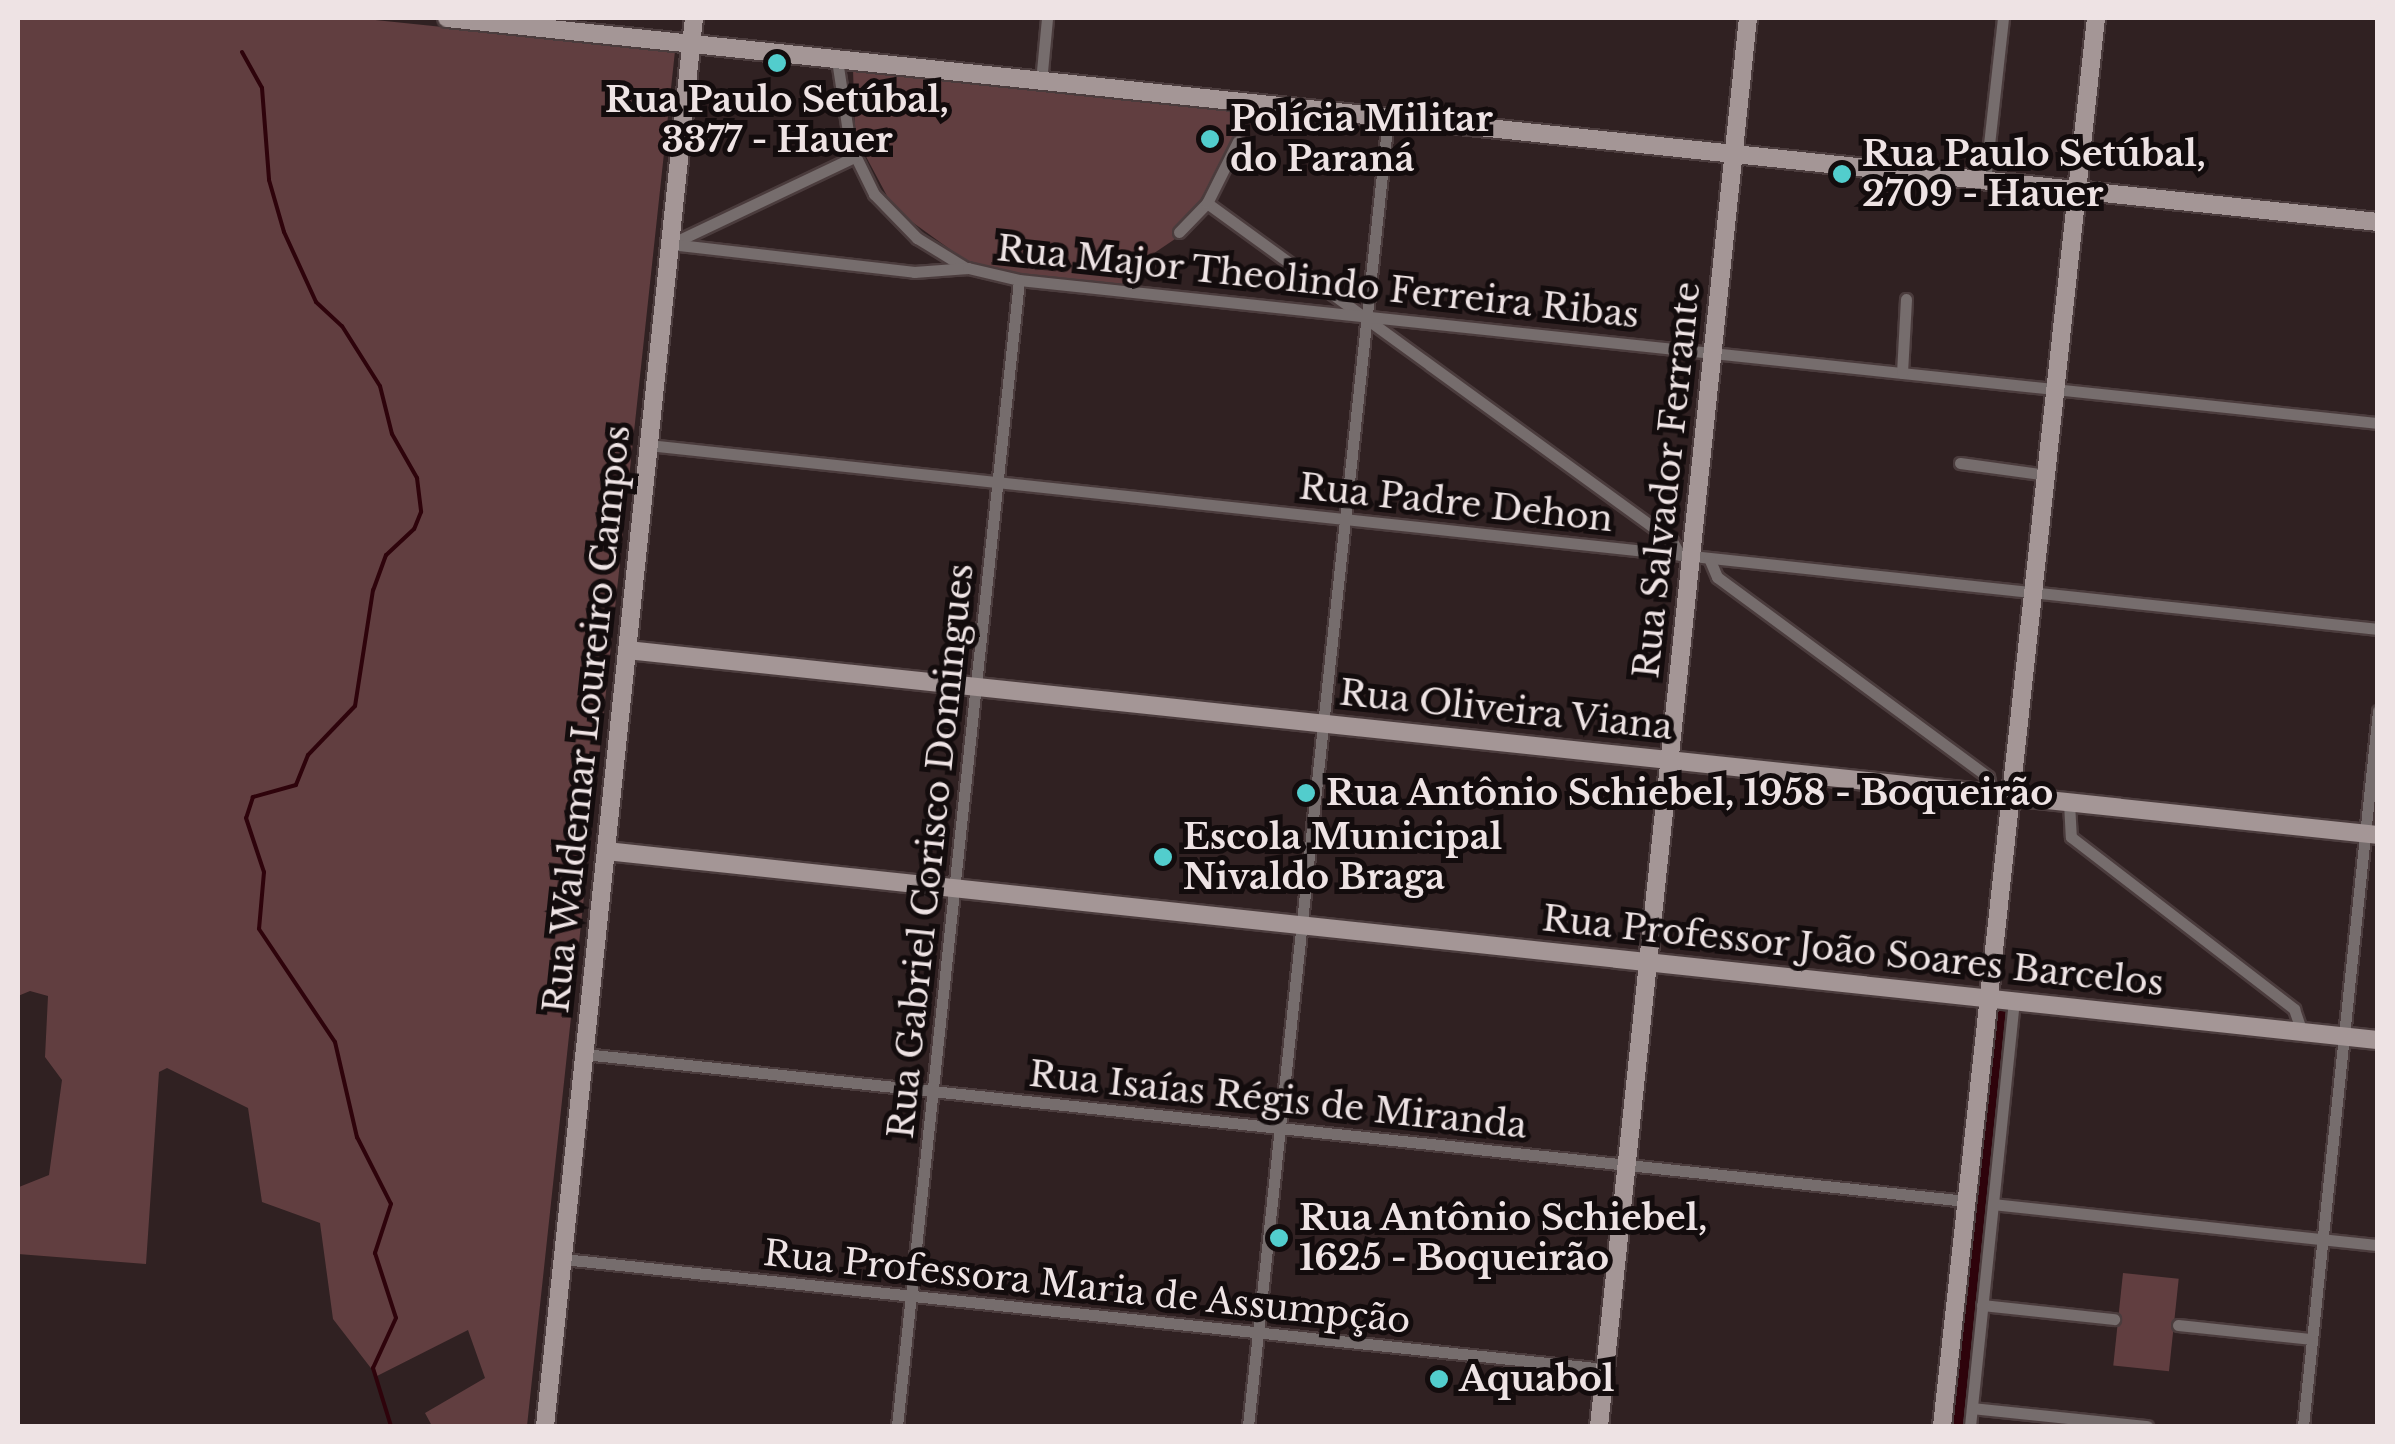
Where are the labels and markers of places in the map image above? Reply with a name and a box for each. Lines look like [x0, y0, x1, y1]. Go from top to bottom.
marker: Rua Paulo Setúbal, 3377 - Hauer [766, 52, 788, 74]
place label: Rua Paulo Setúbal, 3377 - Hauer [605, 79, 949, 161]
place label: Polícia Militar do Paraná [1230, 98, 1493, 180]
marker: Polícia Militar do Paraná [1199, 128, 1221, 150]
place label: Rua Paulo Setúbal, 2709 - Hauer [1862, 133, 2206, 215]
marker: Rua Paulo Setúbal, 2709 - Hauer [1831, 163, 1853, 185]
place label: Rua Antônio Schiebel, 1958 - Boqueirão [1326, 772, 2055, 814]
marker: Rua Antônio Schiebel, 1958 - Boqueirão [1295, 782, 1317, 804]
place label: Escola Municipal Nivaldo Braga [1183, 816, 1502, 898]
marker: Escola Municipal Nivaldo Braga [1152, 846, 1174, 868]
place label: Rua Antônio Schiebel, 1625 - Boqueirão [1299, 1197, 1709, 1279]
marker: Rua Antônio Schiebel, 1625 - Boqueirão [1268, 1227, 1290, 1249]
place label: Aquabol [1459, 1358, 1614, 1400]
marker: Aquabol [1428, 1368, 1450, 1390]

